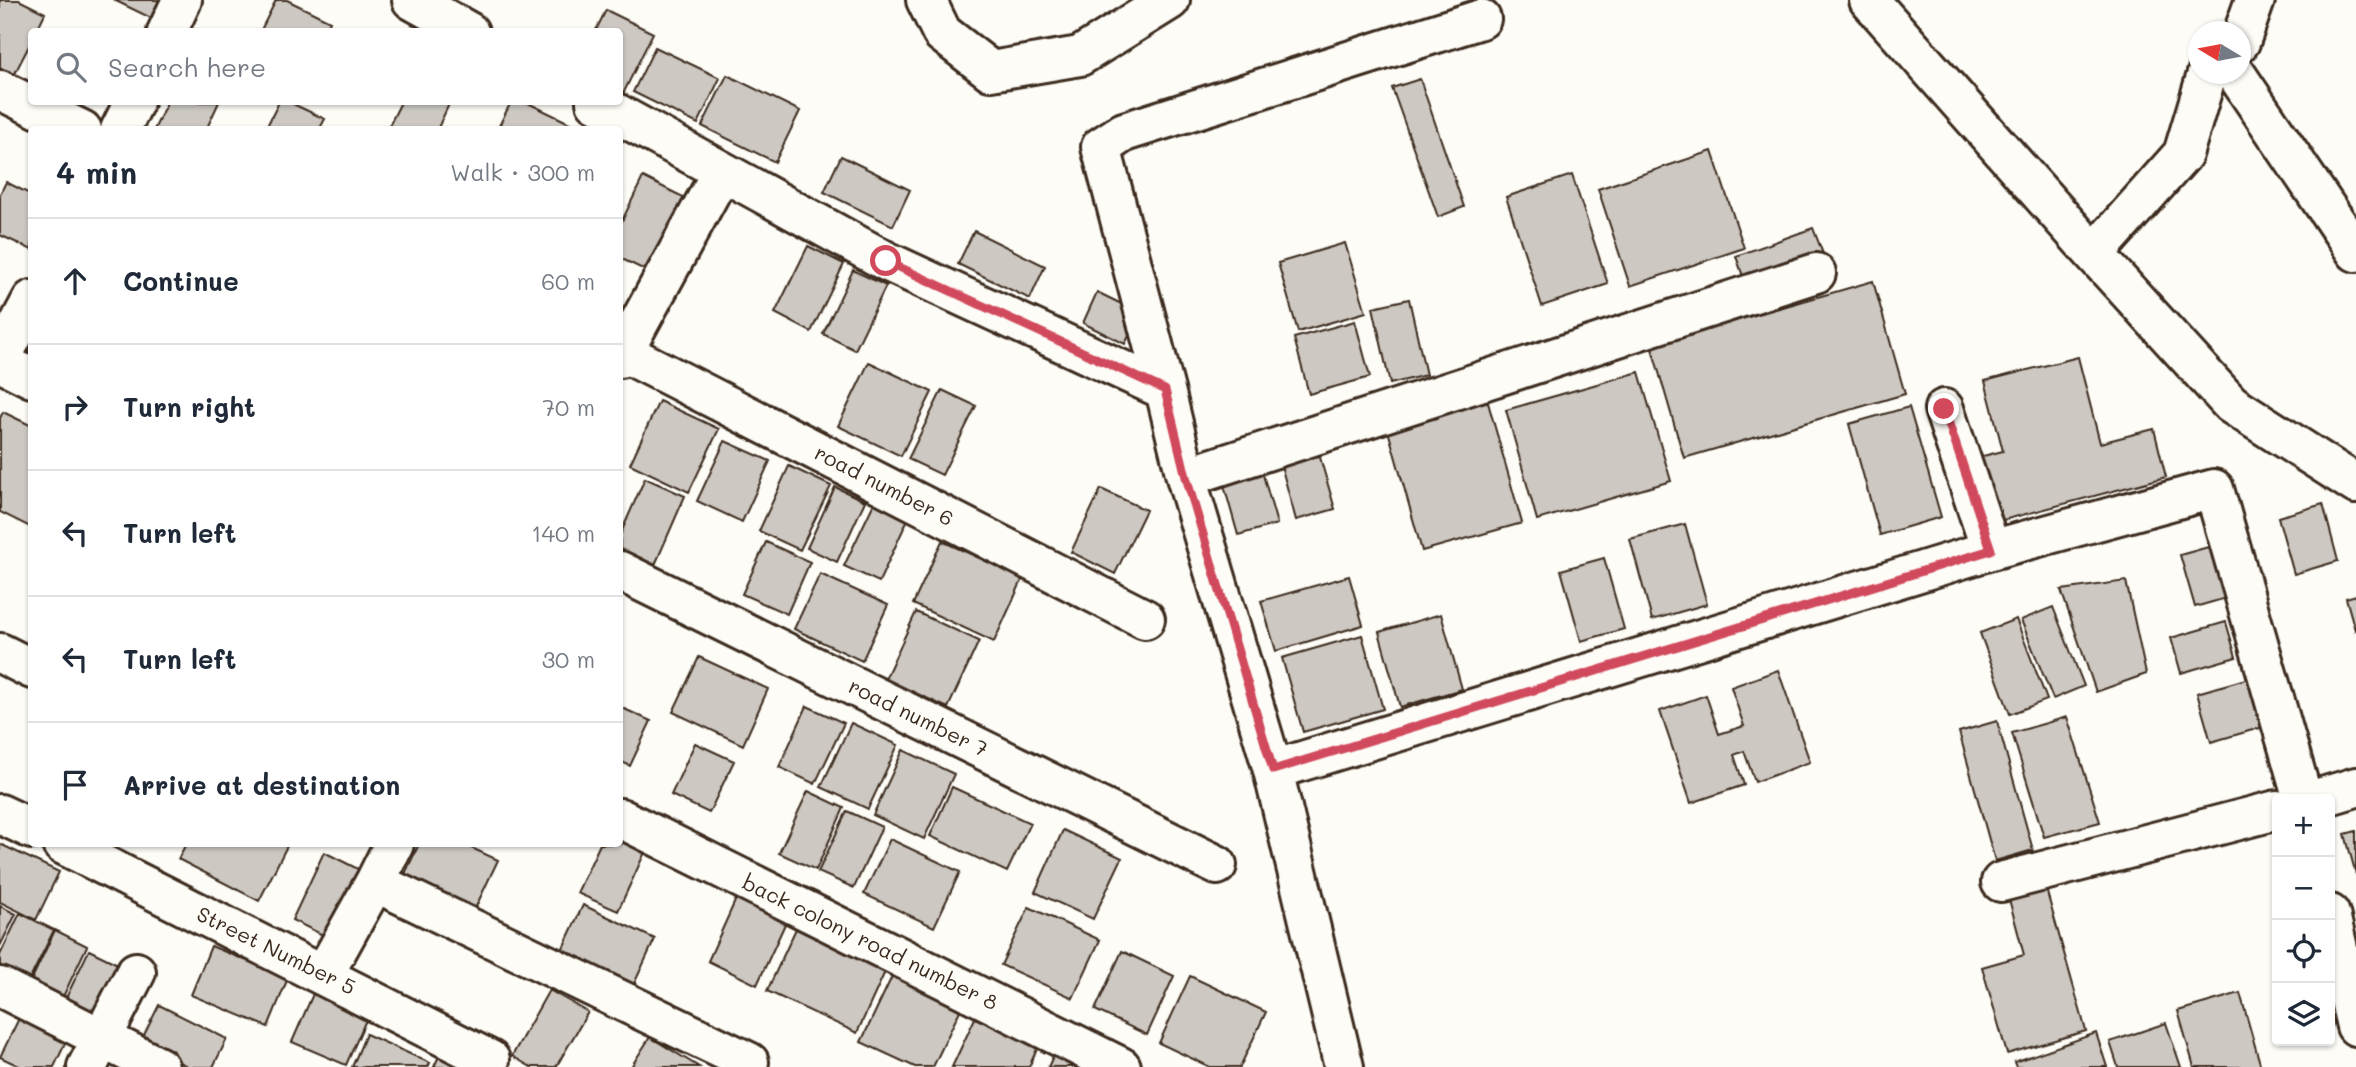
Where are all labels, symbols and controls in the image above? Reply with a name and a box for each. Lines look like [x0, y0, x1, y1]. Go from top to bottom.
north arrow [2188, 21, 2251, 84]
search box [28, 28, 623, 105]
icon: search [52, 48, 90, 86]
text: Search here [108, 50, 266, 84]
text: 4 min [56, 152, 137, 192]
text: Walk · 300 m [450, 157, 595, 187]
route start [870, 245, 901, 276]
icon: ahead [56, 262, 94, 300]
text: Continue [123, 264, 239, 298]
text: 60 m [541, 266, 595, 296]
icon: right [56, 388, 94, 426]
text: Turn right [123, 390, 256, 424]
text: 70 m [542, 392, 595, 422]
route end [1928, 393, 1959, 424]
street label: road number 6 [811, 438, 959, 531]
icon: left [56, 514, 94, 552]
text: Turn left [123, 516, 236, 550]
text: 140 m [531, 518, 595, 548]
icon: left [56, 640, 94, 678]
text: Turn left [123, 642, 236, 676]
text: 30 m [542, 644, 595, 674]
street label: road number 7 [845, 671, 993, 762]
icon: arrive [56, 766, 94, 804]
text: Arrive at destination [123, 768, 400, 802]
map controls [2272, 794, 2335, 1046]
button: + [2272, 794, 2335, 857]
button: − [2272, 857, 2335, 920]
street label: back colony road number 8 [739, 868, 1003, 1015]
street label: Street Number 5 [193, 900, 360, 1000]
button: locate [2272, 920, 2335, 983]
button: layers [2272, 983, 2335, 1046]

